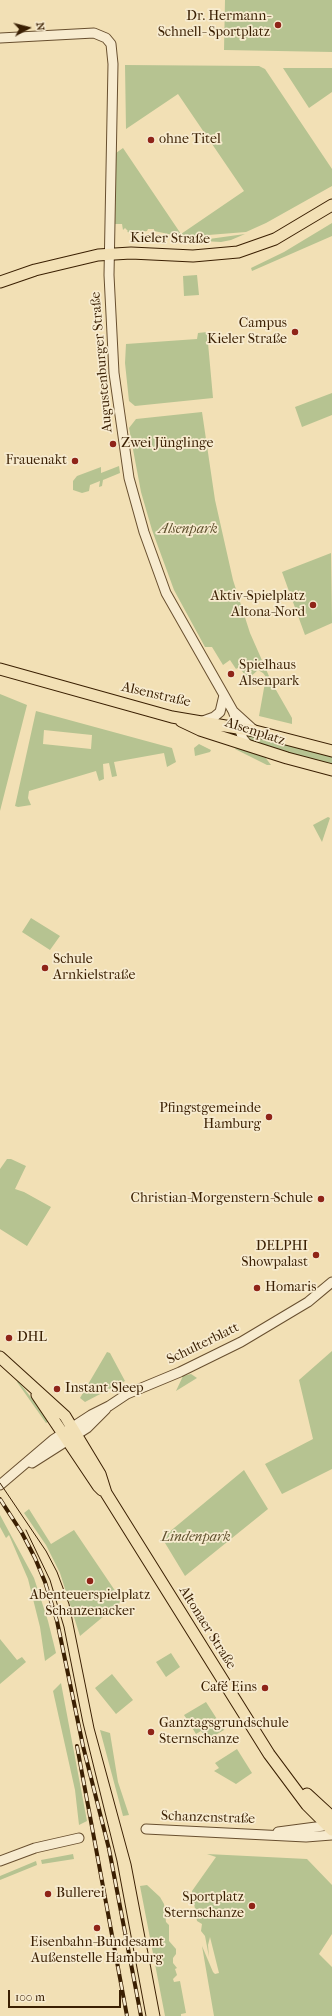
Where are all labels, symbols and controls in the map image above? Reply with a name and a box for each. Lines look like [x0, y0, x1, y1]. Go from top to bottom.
north arrow [8, 8, 48, 48]
place label: Dr. Hermann- Schnell- Sportplatz [158, 9, 270, 42]
marker: Dr. Hermann- Schnell- Sportplatz [273, 20, 283, 30]
text: N [33, 22, 47, 31]
place label: ohne Titel [159, 132, 221, 148]
marker: ohne Titel [146, 135, 156, 145]
street label: Kieler Straße [130, 230, 210, 248]
street label: Augustenburger Straße [87, 291, 117, 433]
place label: Campus Kieler Straße [207, 316, 287, 348]
marker: Campus Kieler Straße [290, 327, 300, 337]
place label: Zwei Jünglinge [121, 436, 213, 452]
marker: Zwei Jünglinge [108, 439, 118, 449]
place label: Frauenakt [6, 453, 67, 469]
marker: Frauenakt [70, 456, 80, 466]
park label: Alsenpark [158, 522, 218, 538]
place label: Aktiv-Spielplatz Altona-Nord [211, 589, 305, 622]
marker: Aktiv-Spielplatz Altona-Nord [308, 600, 318, 610]
place label: Spielhaus Alsenpark [239, 658, 299, 690]
marker: Spielhaus Alsenpark [226, 669, 236, 679]
street label: Alsenstraße [120, 679, 192, 711]
street label: Alsenplatz [223, 714, 287, 750]
place label: Schule Arnkielstraße [53, 952, 135, 984]
marker: Schule Arnkielstraße [40, 963, 50, 973]
place label: Pfingstgemeinde Hamburg [159, 1101, 261, 1134]
marker: Pfingstgemeinde Hamburg [264, 1112, 274, 1122]
place label: Christian-Morgenstern-Schule [131, 1191, 313, 1207]
marker: Christian-Morgenstern-Schule [316, 1194, 326, 1204]
place label: DELPHI Showpalast [241, 1239, 308, 1272]
marker: DELPHI Showpalast [311, 1250, 321, 1260]
place label: Homaris [265, 1280, 316, 1296]
marker: Homaris [252, 1283, 262, 1293]
street label: Schulterblatt [164, 1319, 242, 1369]
place label: DHL [17, 1330, 47, 1346]
marker: DHL [4, 1333, 14, 1343]
place label: Instant Sleep [65, 1381, 144, 1397]
marker: Instant Sleep [52, 1384, 62, 1394]
park label: Lindenpark [161, 1530, 231, 1546]
marker: Abenteuerspielplatz Schanzenacker [85, 1576, 95, 1586]
street label: Altonaer Straße [175, 1583, 239, 1673]
place label: Abenteuerspielplatz Schanzenacker [30, 1588, 150, 1620]
place label: Café Eins [201, 1680, 257, 1696]
marker: Café Eins [260, 1683, 270, 1693]
place label: Ganztagsgrundschule Sternschanze [159, 1716, 289, 1748]
marker: Ganztagsgrundschule Sternschanze [146, 1727, 156, 1737]
street label: Schanzenstraße [161, 1808, 255, 1828]
place label: Bullerei [56, 1886, 105, 1902]
marker: Bullerei [43, 1889, 53, 1899]
place label: Sportplatz Sternschanze [164, 1890, 244, 1922]
marker: Sportplatz Sternschanze [247, 1901, 257, 1911]
marker: Eisenbahn-Bundesamt Außenstelle Hamburg [92, 1923, 102, 1933]
place label: Eisenbahn-Bundesamt Außenstelle Hamburg [30, 1935, 164, 1968]
scale bar [10, 1982, 123, 2008]
text: 100 m [15, 1990, 45, 2004]

